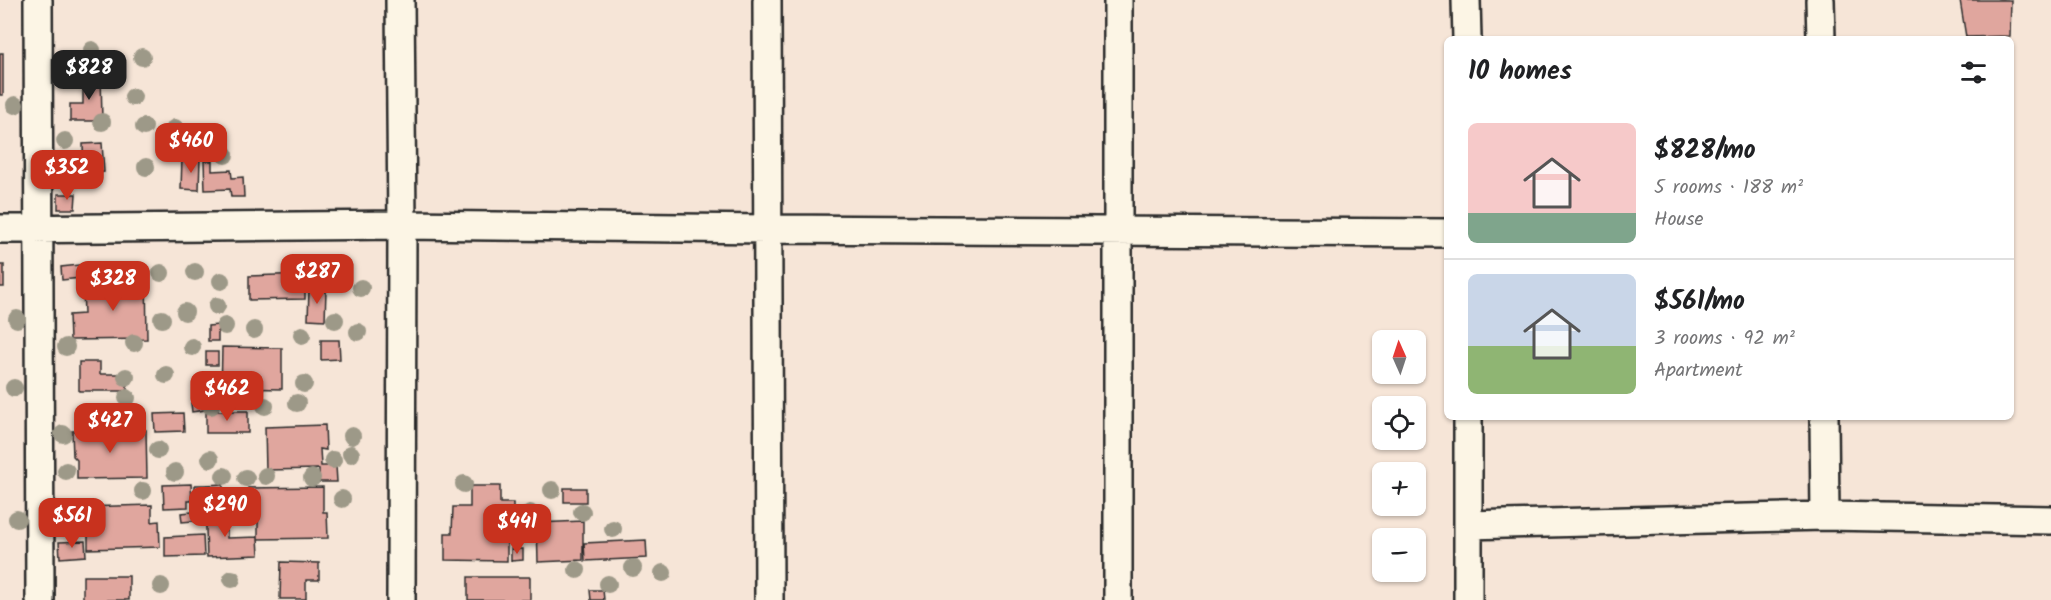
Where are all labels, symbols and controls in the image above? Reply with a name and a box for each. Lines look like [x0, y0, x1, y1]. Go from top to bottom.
pin: $828 [53, 50, 125, 101]
text: 10 homes [1468, 51, 1572, 93]
text: $828 [65, 53, 113, 85]
icon: filters [1957, 56, 1990, 89]
pin: $460 [155, 123, 227, 174]
text: $460 [169, 126, 213, 158]
text: $828/mo [1654, 130, 1756, 172]
icon: home [1516, 147, 1588, 219]
pin: $352 [31, 150, 103, 201]
text: $352 [45, 153, 89, 185]
text: 5 rooms · 188 m² [1654, 172, 1803, 204]
text: House [1654, 204, 1704, 236]
pin: $287 [281, 254, 353, 305]
text: $287 [295, 257, 339, 289]
pin: $328 [77, 261, 149, 312]
text: $328 [90, 264, 136, 296]
text: $561/mo [1654, 281, 1745, 323]
icon: home [1516, 298, 1588, 370]
text: 3 rooms · 92 m² [1654, 323, 1795, 355]
north arrow [1372, 330, 1426, 384]
map controls [1372, 330, 1426, 582]
text: Apartment [1654, 355, 1743, 387]
pin: $462 [191, 371, 263, 422]
text: $462 [204, 374, 250, 406]
button: locate [1372, 396, 1426, 450]
pin: $427 [74, 403, 146, 454]
text: $427 [88, 406, 132, 438]
button: + [1372, 462, 1426, 516]
pin: $290 [189, 487, 261, 538]
text: $290 [203, 490, 247, 522]
pin: $561 [36, 498, 108, 549]
text: $561 [53, 501, 91, 533]
pin: $441 [481, 504, 553, 555]
text: $441 [497, 507, 537, 539]
button: − [1372, 528, 1426, 582]

